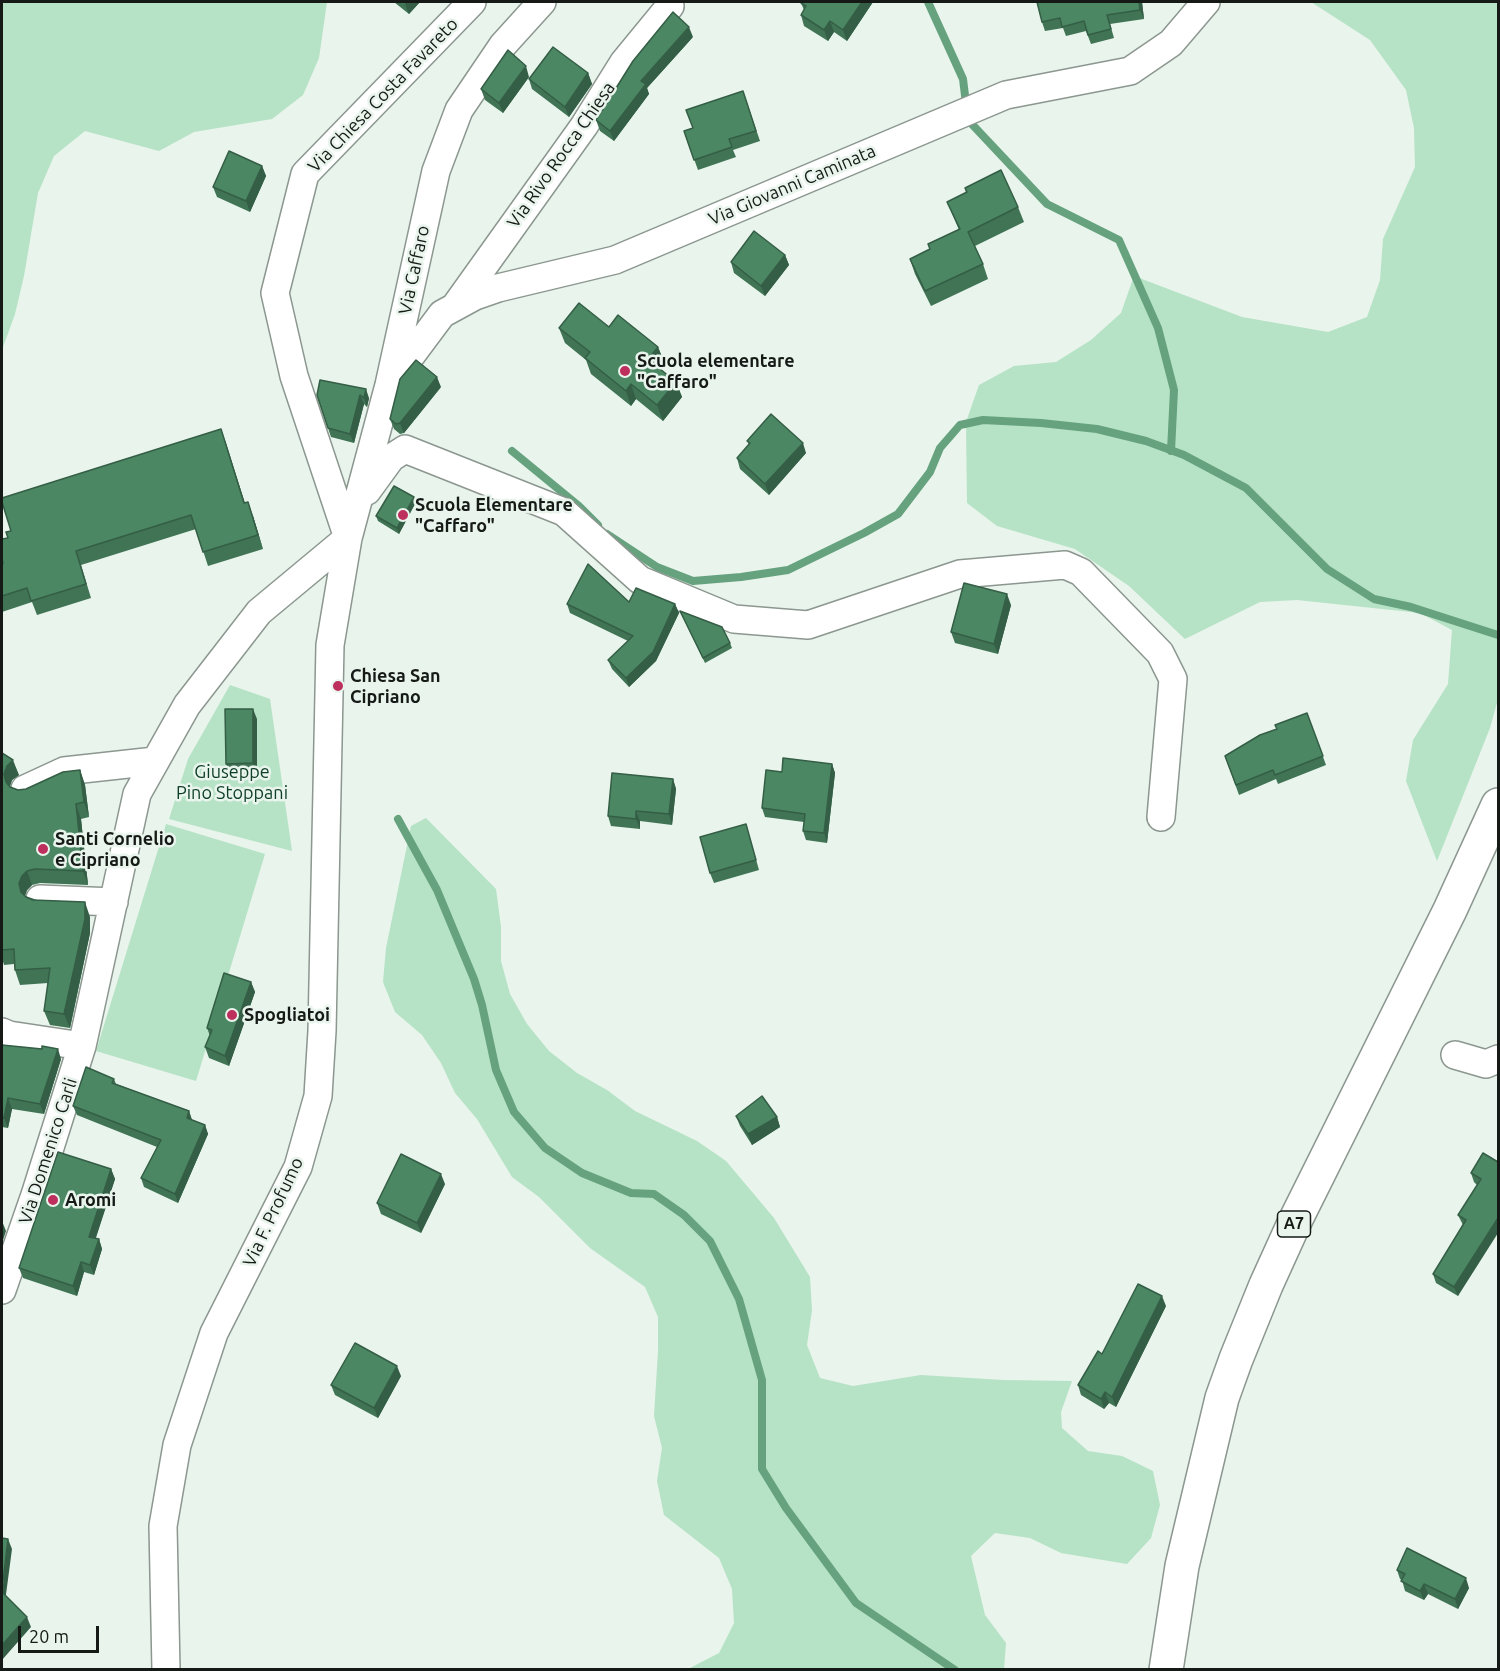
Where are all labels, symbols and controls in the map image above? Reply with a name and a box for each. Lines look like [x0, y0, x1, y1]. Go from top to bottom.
street label: Via Chiesa Costa Favareto [303, 13, 463, 177]
street label: Via Rivo Rocca Chiesa [503, 78, 619, 232]
street label: Via Giovanni Caminata [705, 140, 879, 230]
street label: Via Caffaro [394, 224, 434, 316]
place label: Scuola elementare "Caffaro" [637, 350, 795, 392]
marker: Scuola elementare "Caffaro" [618, 364, 632, 378]
place label: Scuola Elementare "Caffaro" [415, 494, 573, 536]
marker: Scuola Elementare "Caffaro" [396, 508, 410, 522]
place label: Chiesa San Cipriano [350, 665, 441, 708]
marker: Chiesa San Cipriano [331, 679, 345, 693]
park label: Giuseppe Pino Stoppani [176, 761, 288, 804]
place label: Santi Cornelio e Cipriano [55, 828, 174, 870]
marker: Santi Cornelio e Cipriano [36, 842, 50, 856]
place label: Spogliatoi [244, 1004, 330, 1026]
marker: Spogliatoi [225, 1008, 239, 1022]
street label: Via Domenico Carli [14, 1075, 82, 1227]
street label: Via F. Profumo [238, 1154, 308, 1270]
place label: Aromi [65, 1189, 116, 1211]
marker: Aromi [46, 1193, 60, 1207]
road number: A7 [1278, 1211, 1310, 1237]
scale bar [21, 1614, 102, 1652]
text: 20 m [29, 1626, 69, 1646]

